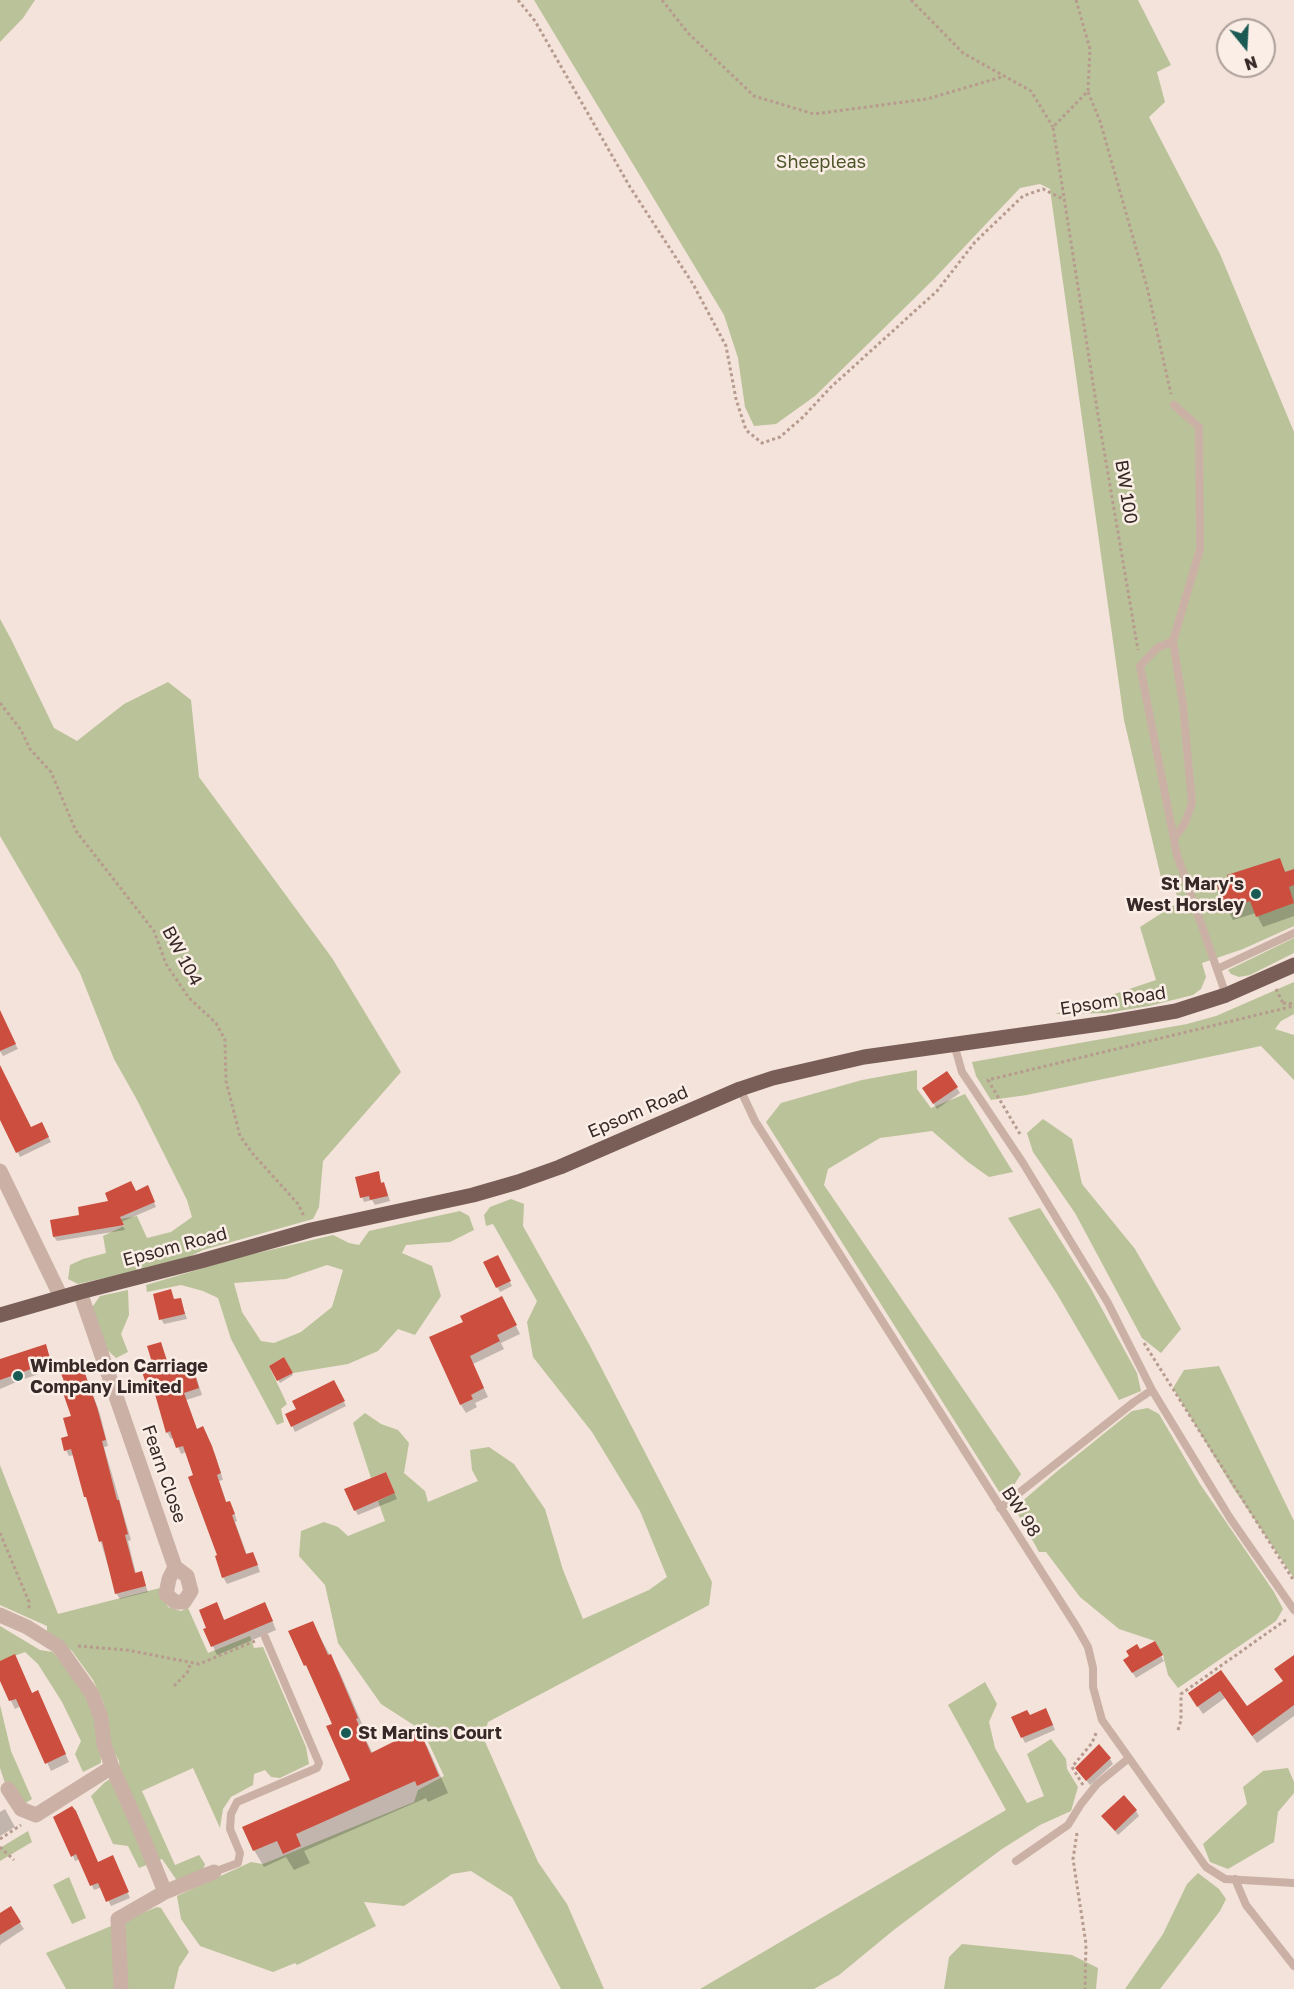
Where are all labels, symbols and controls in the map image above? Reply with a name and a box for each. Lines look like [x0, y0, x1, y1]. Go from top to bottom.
north arrow [1216, 18, 1276, 78]
text: N [1242, 52, 1260, 75]
park label: Sheepleas [776, 151, 866, 173]
street label: BW 100 [1110, 458, 1142, 526]
place label: St Mary's West Horsley [1126, 873, 1244, 916]
marker: St Mary's West Horsley [1249, 887, 1263, 901]
street label: BW 104 [157, 922, 207, 990]
street label: Epsom Road [1059, 982, 1167, 1020]
street label: Epsom Road [585, 1081, 691, 1143]
street label: Epsom Road [121, 1223, 229, 1271]
place label: Wimbledon Carriage Company Limited [30, 1355, 208, 1398]
marker: Wimbledon Carriage Company Limited [11, 1369, 25, 1383]
street label: Fearn Close [137, 1422, 191, 1526]
street label: BW 98 [997, 1483, 1045, 1541]
place label: St Martins Court [358, 1722, 502, 1744]
marker: St Martins Court [339, 1726, 353, 1740]

